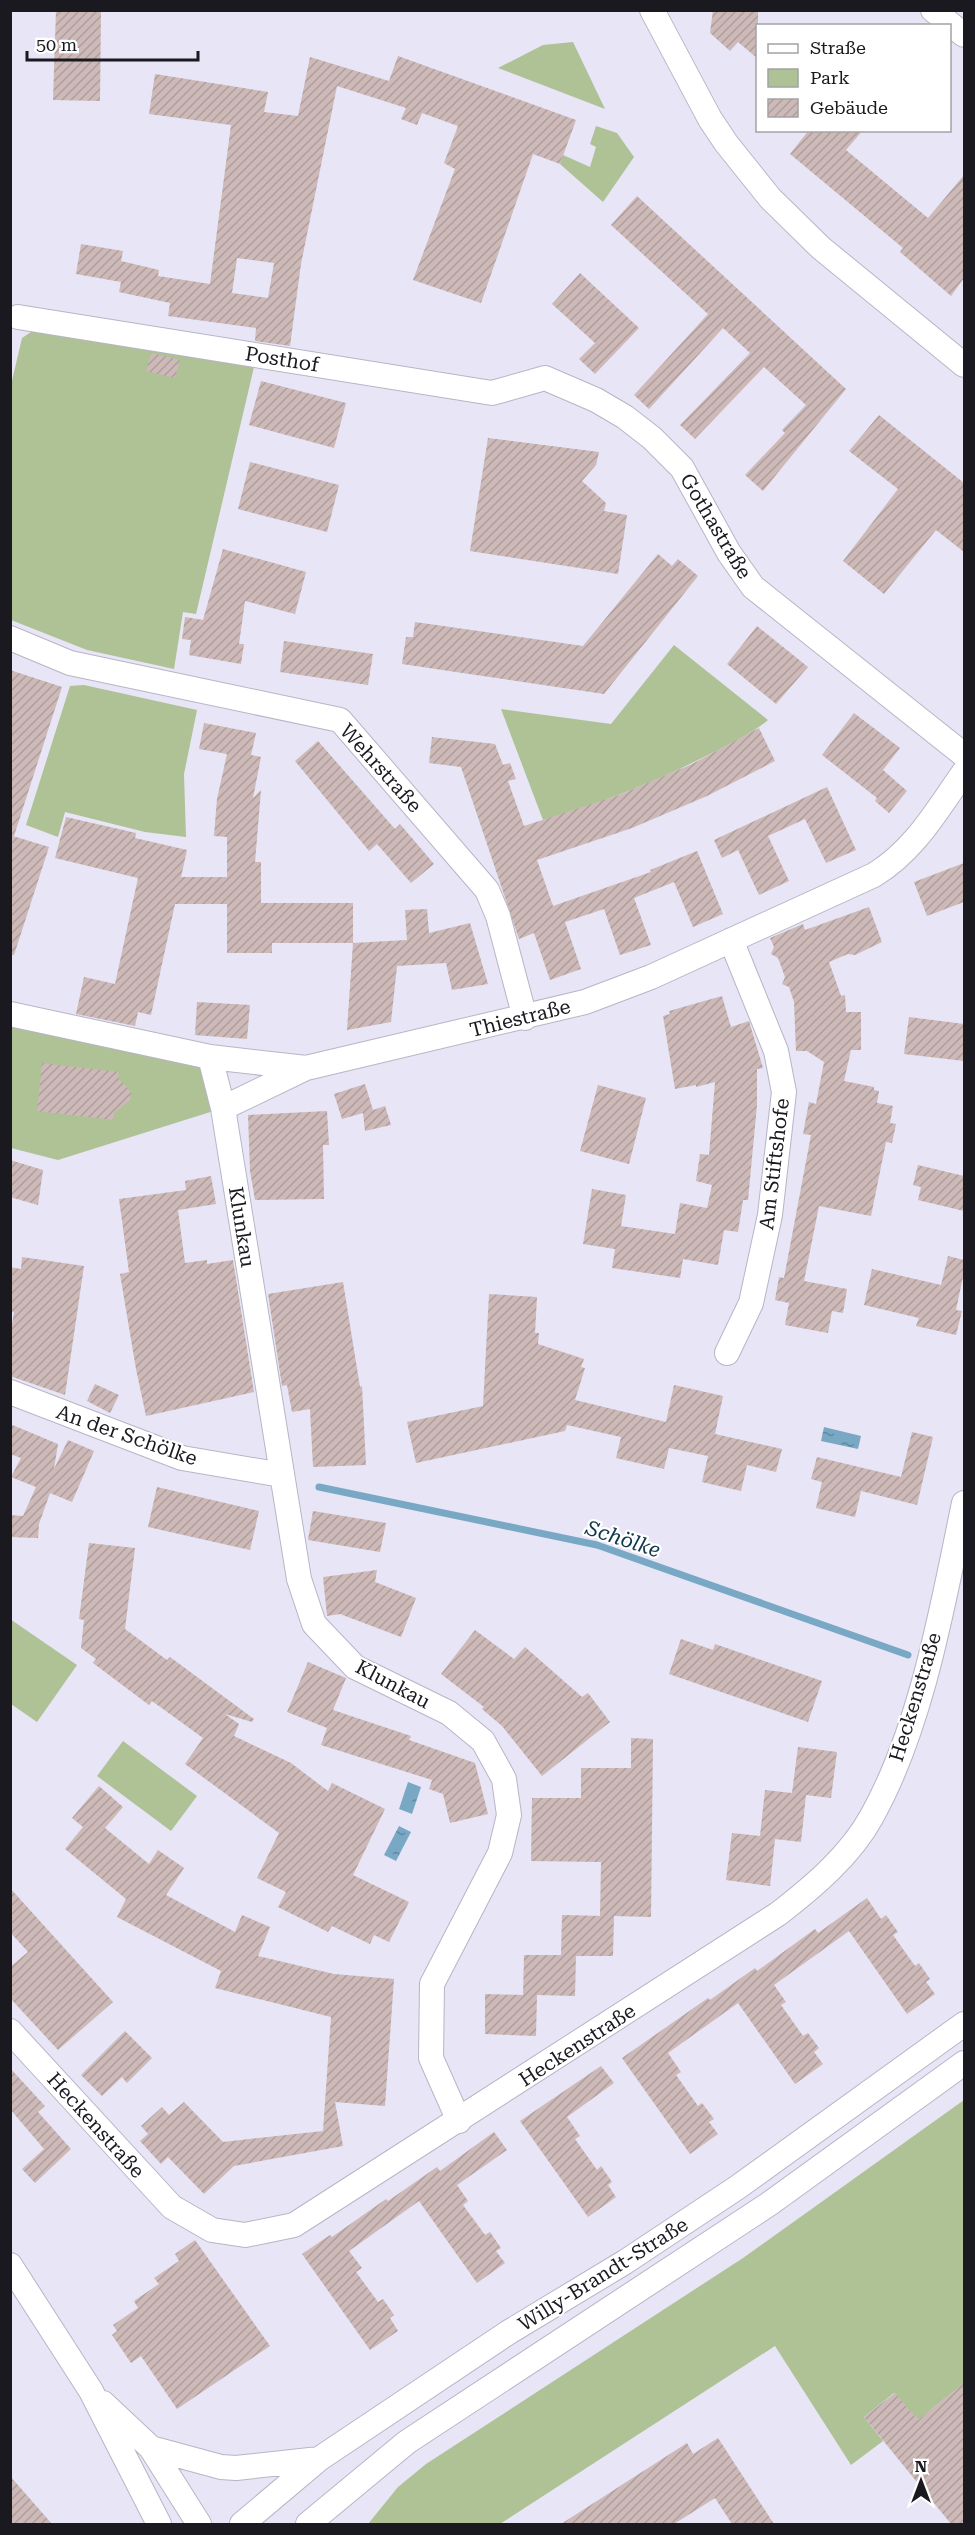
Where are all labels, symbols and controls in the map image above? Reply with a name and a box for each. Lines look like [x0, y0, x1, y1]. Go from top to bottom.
scale bar [27, 24, 198, 62]
legend [756, 24, 951, 132]
text: 50 m [36, 34, 77, 55]
text: Straße [810, 37, 866, 58]
text: Park [810, 67, 850, 88]
text: Gebäude [810, 97, 888, 118]
street label: Posthof [243, 341, 322, 377]
street label: Gothastraße [675, 469, 757, 583]
street label: Wehrstraße [335, 719, 427, 817]
street label: Thiestraße [467, 994, 573, 1042]
street label: Am Stiftshofe [754, 1097, 794, 1231]
street label: Klunkau [224, 1185, 260, 1269]
street label: An der Schölke [53, 1400, 201, 1470]
water label: Schölke [582, 1515, 663, 1562]
street label: Heckenstraße [884, 1629, 946, 1765]
street label: Klunkau [352, 1654, 435, 1714]
street label: Heckenstraße [514, 1998, 640, 2092]
street label: Heckenstraße [42, 2067, 150, 2183]
street label: Willy-Brandt-Straße [514, 2212, 692, 2336]
north arrow [891, 2451, 951, 2511]
text: N [915, 2457, 927, 2476]

